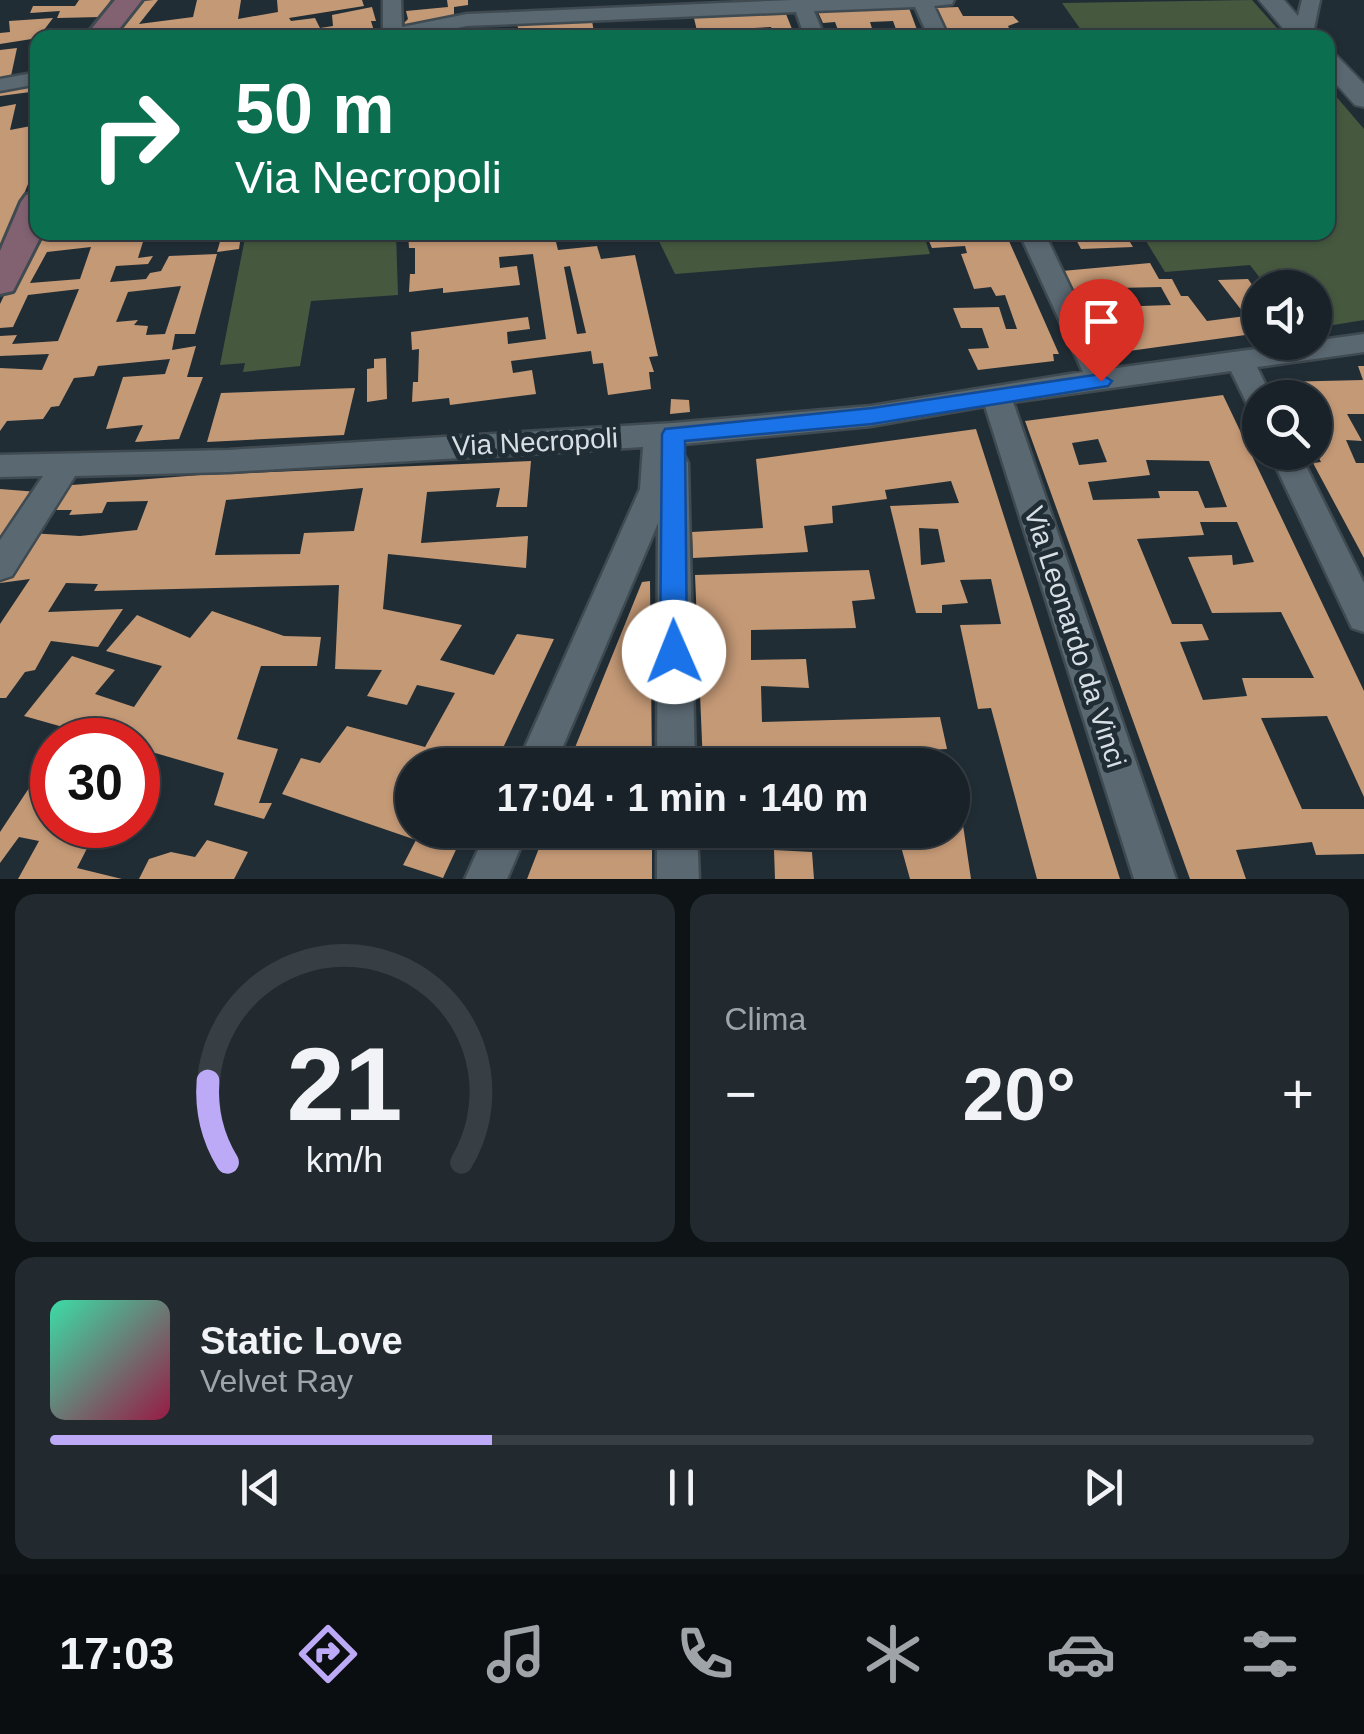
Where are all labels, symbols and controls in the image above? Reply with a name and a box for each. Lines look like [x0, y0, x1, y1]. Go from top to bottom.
icon: right [70, 70, 200, 200]
text: 50 m [235, 70, 395, 148]
text: Via Necropoli [235, 152, 502, 203]
map controls [1242, 270, 1332, 470]
button: sound [1242, 270, 1332, 360]
pin [1059, 279, 1144, 382]
icon: arrive [1074, 294, 1129, 349]
button: search [1242, 380, 1332, 470]
street label: Via Necropoli [451, 422, 619, 462]
street label: Via Leonardo da Vinci [1018, 502, 1132, 772]
position arrow [622, 600, 726, 704]
speed limit sign: 30 [30, 718, 160, 848]
text: 17:04 · 1 min · 140 m [497, 777, 868, 819]
text: Clima [725, 1001, 806, 1037]
text: 21 [287, 1026, 403, 1142]
text: 20° [963, 1052, 1076, 1136]
text: − [725, 1063, 757, 1125]
text: + [1282, 1063, 1314, 1125]
text: km/h [306, 1140, 383, 1180]
text: Static Love [200, 1320, 403, 1362]
text: Velvet Ray [200, 1363, 353, 1399]
icon: previous [233, 1460, 288, 1515]
icon: pause [654, 1460, 709, 1515]
icon: next [1076, 1460, 1131, 1515]
icon: directions [293, 1619, 363, 1689]
icon: music [481, 1619, 551, 1689]
icon: phone [670, 1619, 740, 1689]
icon: climate [858, 1619, 928, 1689]
icon: car [1046, 1619, 1116, 1689]
icon: filters [1235, 1619, 1305, 1689]
text: 17:03 [59, 1628, 174, 1679]

